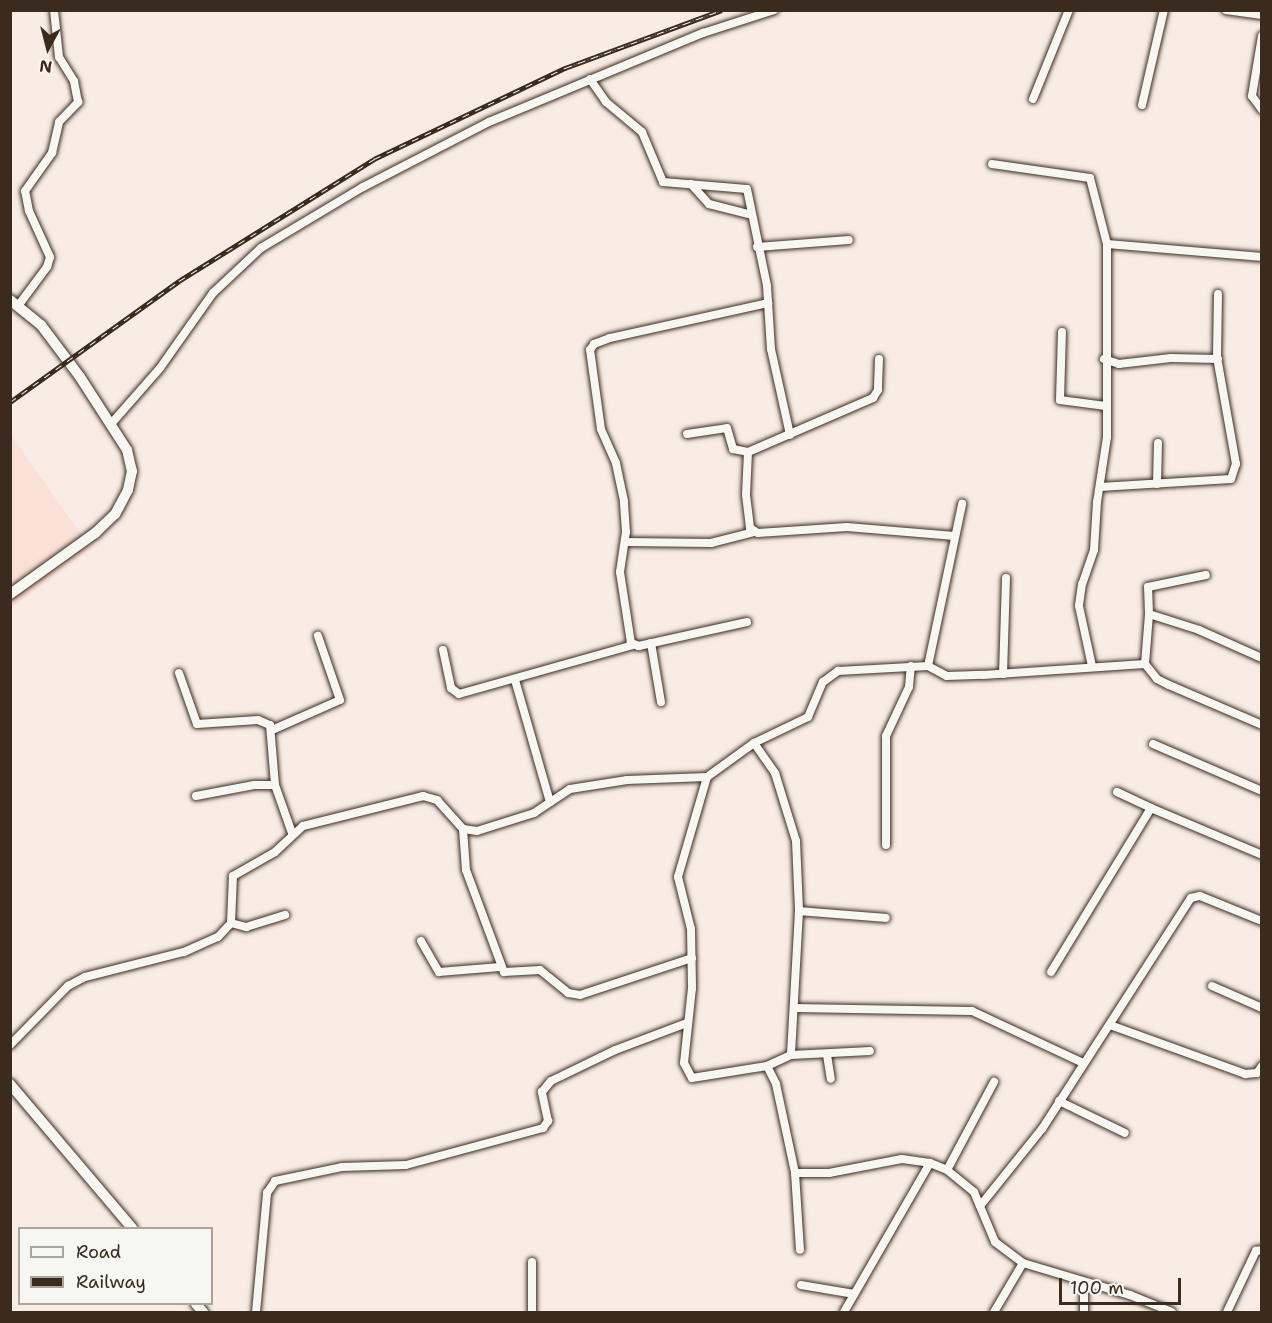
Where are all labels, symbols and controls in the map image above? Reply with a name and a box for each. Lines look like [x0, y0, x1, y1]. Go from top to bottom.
north arrow [18, 18, 78, 78]
text: N [38, 55, 53, 78]
legend [18, 1227, 213, 1305]
text: Road [76, 1240, 121, 1264]
scale bar [1062, 1266, 1184, 1304]
text: Railway [76, 1270, 146, 1294]
text: 100 m [1070, 1276, 1124, 1300]

